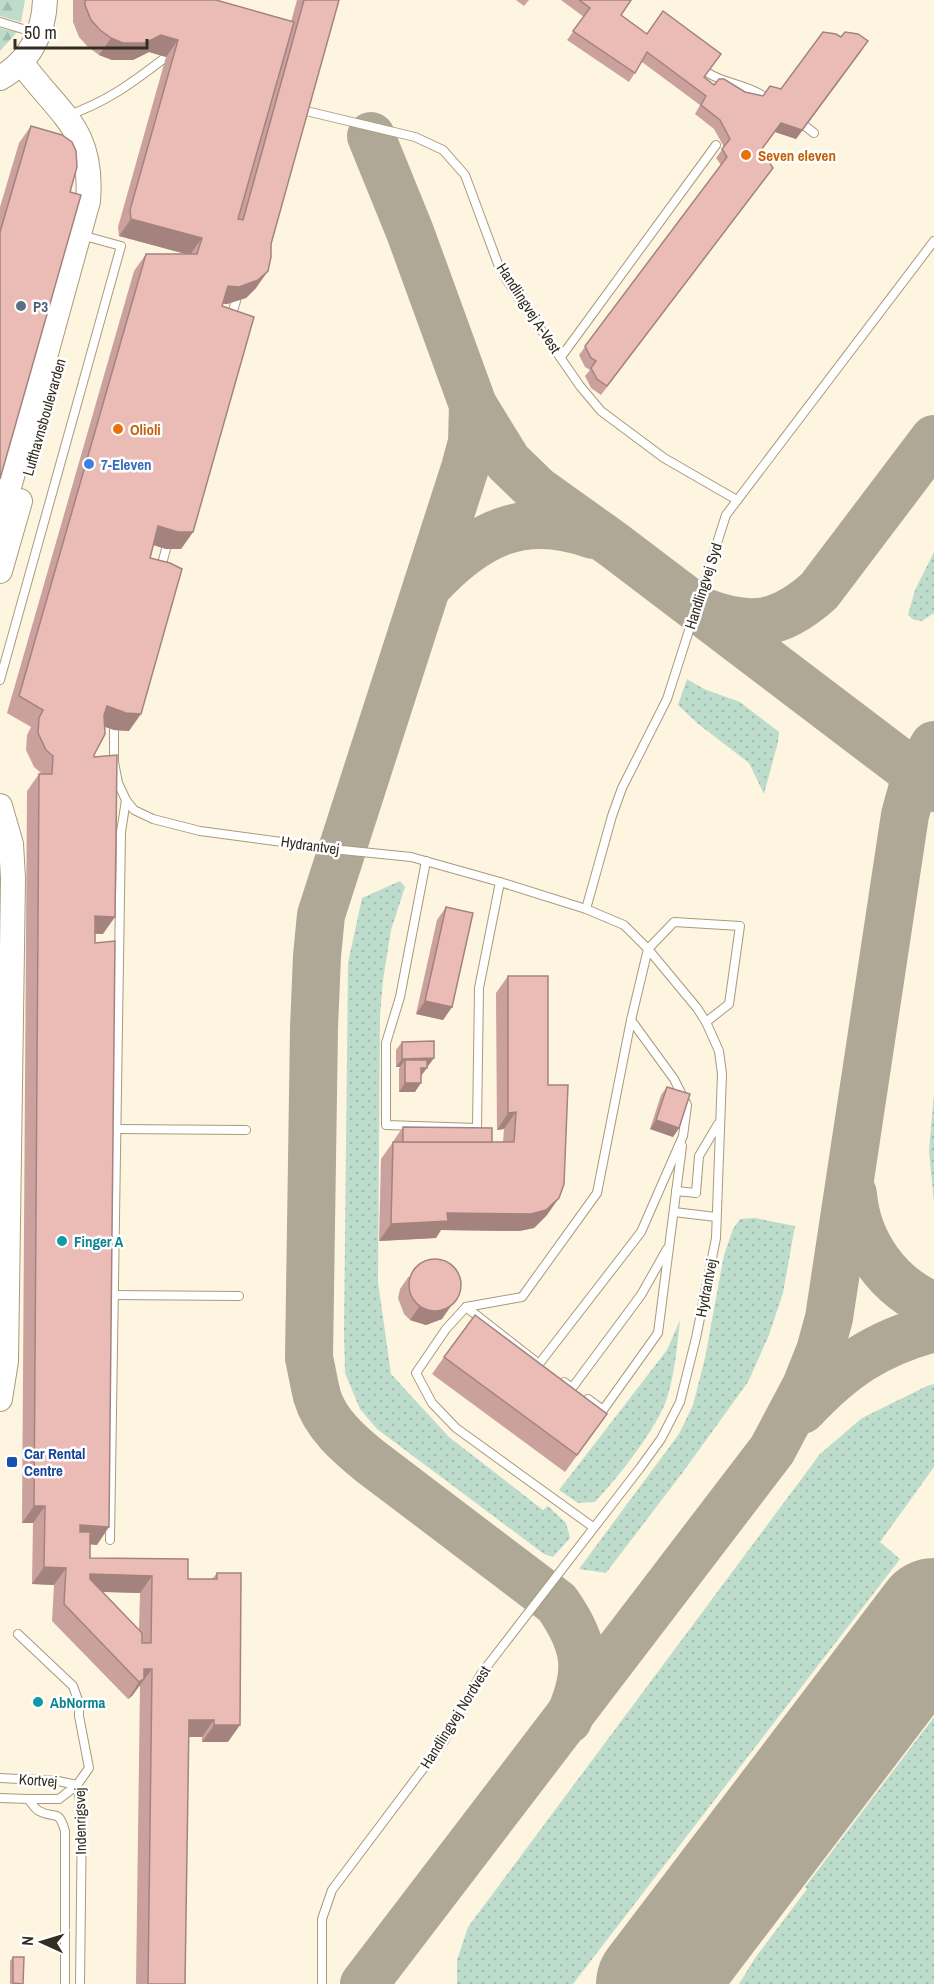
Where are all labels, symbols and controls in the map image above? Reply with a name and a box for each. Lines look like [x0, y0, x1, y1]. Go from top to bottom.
scale bar [15, 12, 147, 50]
text: 50 m [24, 20, 57, 45]
place label: Seven eleven [758, 145, 836, 166]
marker: Seven eleven [739, 148, 753, 162]
street label: Handlingvej A-Vest [492, 259, 566, 358]
place label: P3 [33, 296, 48, 317]
marker: P3 [14, 299, 28, 313]
street label: Lufthavnsboulevarden [17, 356, 71, 478]
place label: Olioli [130, 419, 161, 440]
marker: Olioli [111, 422, 125, 436]
place label: 7-Eleven [101, 454, 152, 475]
marker: 7-Eleven [82, 457, 96, 471]
street label: Handlingvej Syd [679, 540, 727, 632]
street label: Hydrantvej [279, 831, 341, 859]
place label: Finger A [74, 1231, 124, 1252]
marker: Finger A [55, 1234, 69, 1248]
street label: Hydrantvej [690, 1257, 722, 1319]
place label: Car Rental Centre [24, 1443, 86, 1481]
marker: Car Rental Centre [5, 1455, 19, 1469]
street label: Handlingvej Nordvest [415, 1661, 495, 1772]
place label: AbNorma [50, 1692, 106, 1713]
marker: AbNorma [31, 1695, 45, 1709]
street label: Kortvej [18, 1768, 58, 1792]
street label: Indenrigsvej [69, 1787, 91, 1855]
north arrow [12, 1912, 72, 1972]
text: N [16, 1935, 38, 1946]

